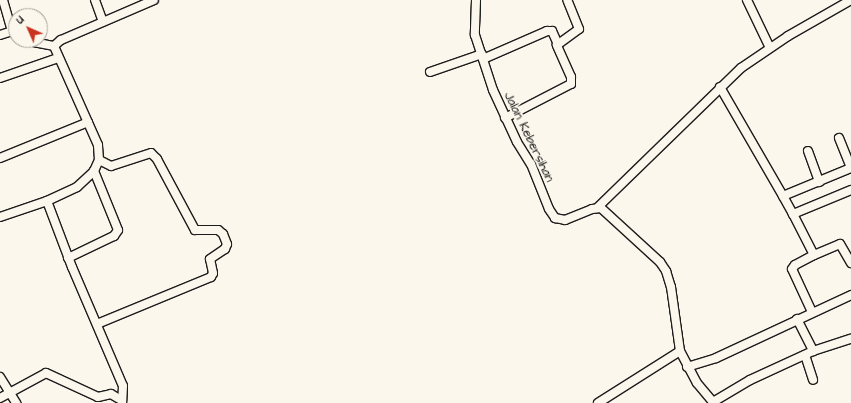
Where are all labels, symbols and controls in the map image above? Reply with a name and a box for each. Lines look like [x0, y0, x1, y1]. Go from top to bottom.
north arrow [8, 8, 48, 48]
text: U [12, 12, 27, 27]
street label: Jalan Kebersihan [500, 89, 558, 185]

